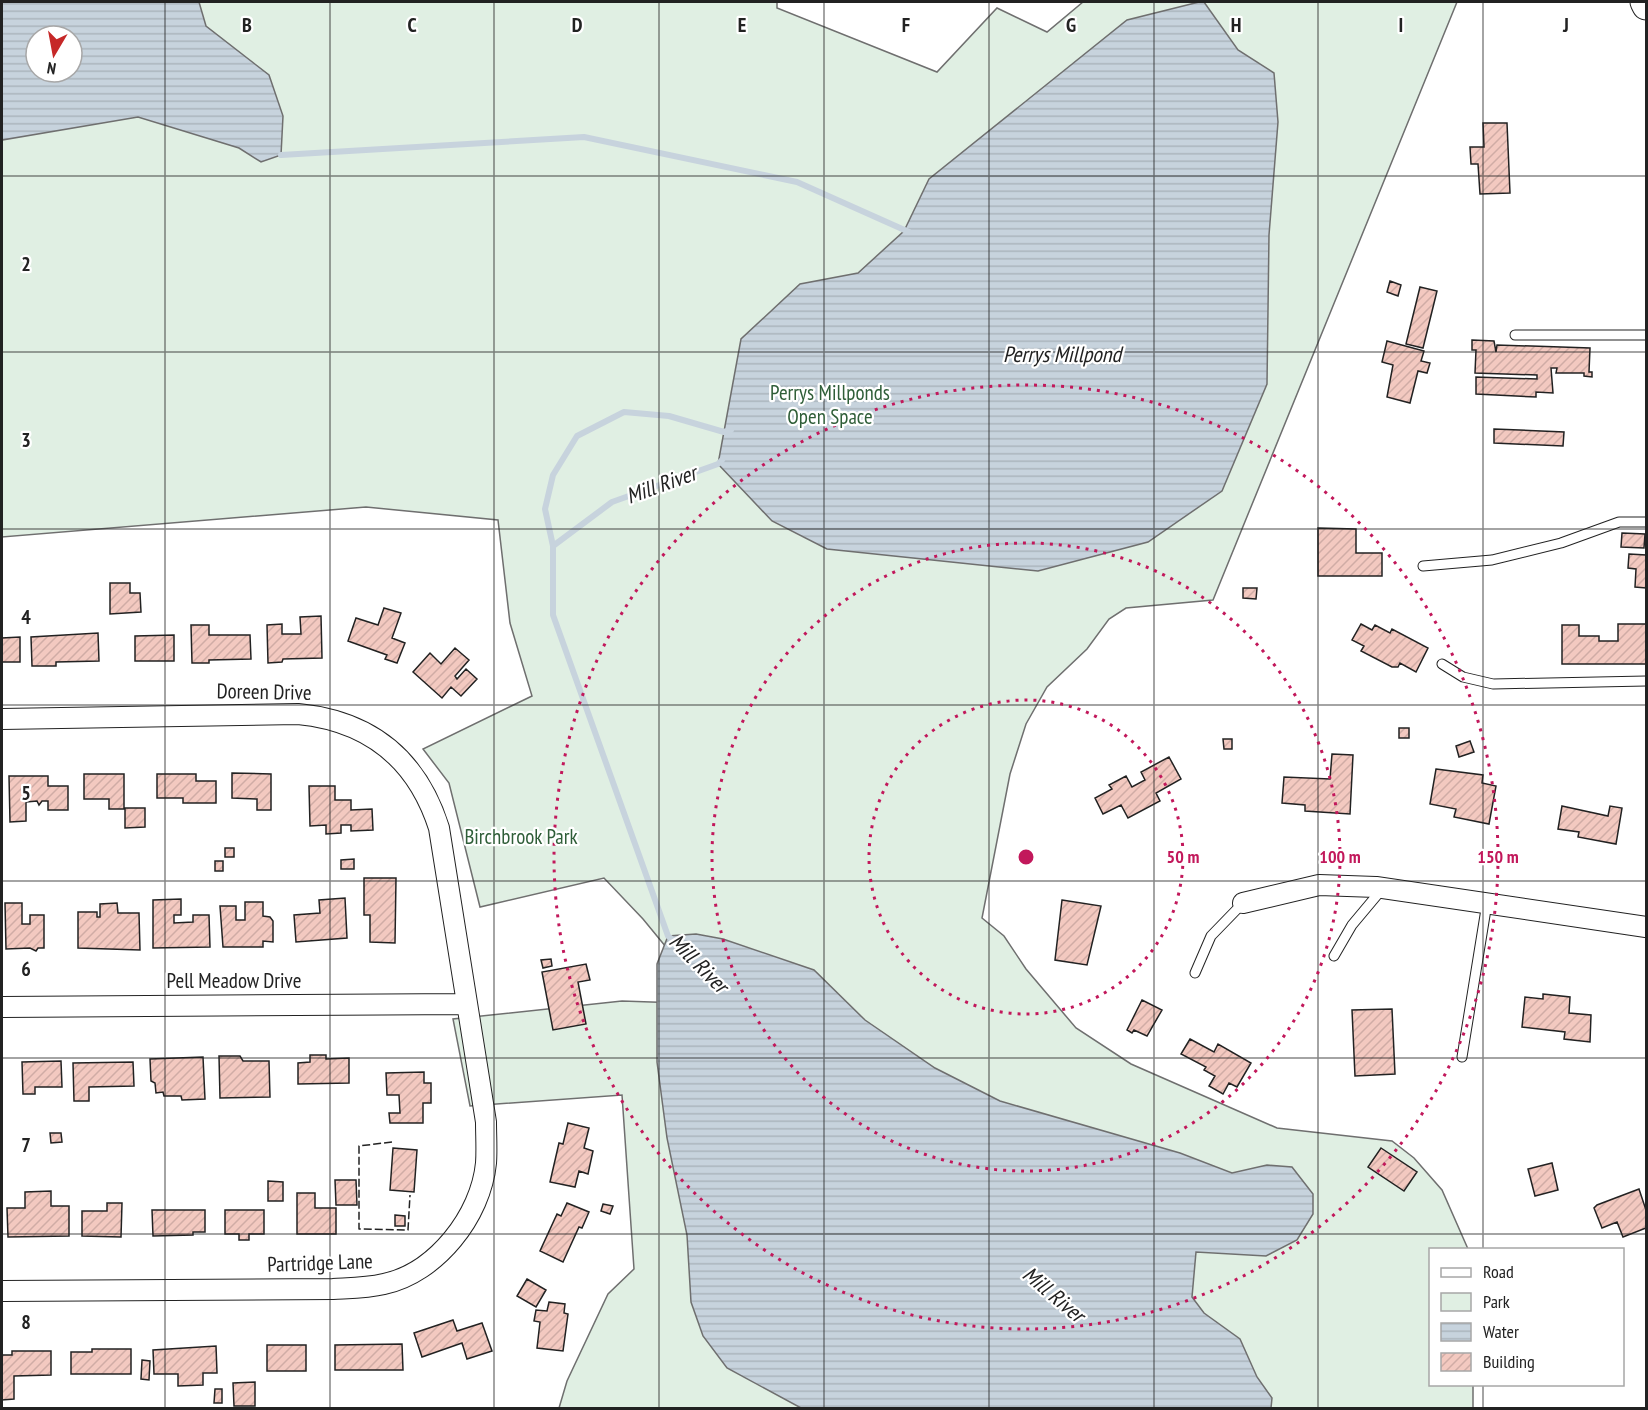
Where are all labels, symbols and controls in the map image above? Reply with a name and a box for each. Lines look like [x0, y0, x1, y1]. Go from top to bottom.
text: B [242, 12, 252, 38]
text: C [407, 12, 417, 38]
text: D [572, 12, 583, 38]
text: E [738, 12, 746, 38]
text: F [902, 12, 910, 38]
text: G [1066, 12, 1076, 38]
text: H [1231, 12, 1241, 38]
text: I [1399, 12, 1403, 38]
text: J [1562, 12, 1569, 38]
north arrow [24, 24, 84, 84]
text: N [45, 58, 57, 79]
text: 2 [21, 251, 31, 277]
water label: Perrys Millpond [1003, 340, 1125, 368]
park label: Perrys Millponds Open Space [770, 379, 890, 430]
text: 3 [21, 427, 31, 453]
water label: Mill River [622, 457, 703, 510]
text: 4 [21, 604, 31, 630]
street label: Doreen Drive [216, 677, 312, 706]
text: 5 [21, 780, 31, 806]
park label: Birchbrook Park [464, 823, 578, 850]
text: 50 m [1167, 845, 1199, 868]
text: 100 m [1319, 845, 1361, 868]
text: 150 m [1477, 845, 1519, 868]
centre of rings [1016, 847, 1036, 867]
water label: Mill River [663, 927, 737, 1001]
text: 6 [21, 956, 31, 982]
street label: Pell Meadow Drive [167, 967, 301, 994]
text: 7 [21, 1132, 31, 1158]
street label: Partridge Lane [267, 1247, 373, 1278]
legend [1429, 1248, 1624, 1386]
water label: Mill River [1017, 1260, 1093, 1330]
text: Road [1483, 1260, 1514, 1283]
text: Park [1483, 1290, 1510, 1313]
text: 8 [21, 1309, 31, 1335]
text: Water [1483, 1320, 1519, 1343]
text: Building [1483, 1350, 1535, 1373]

